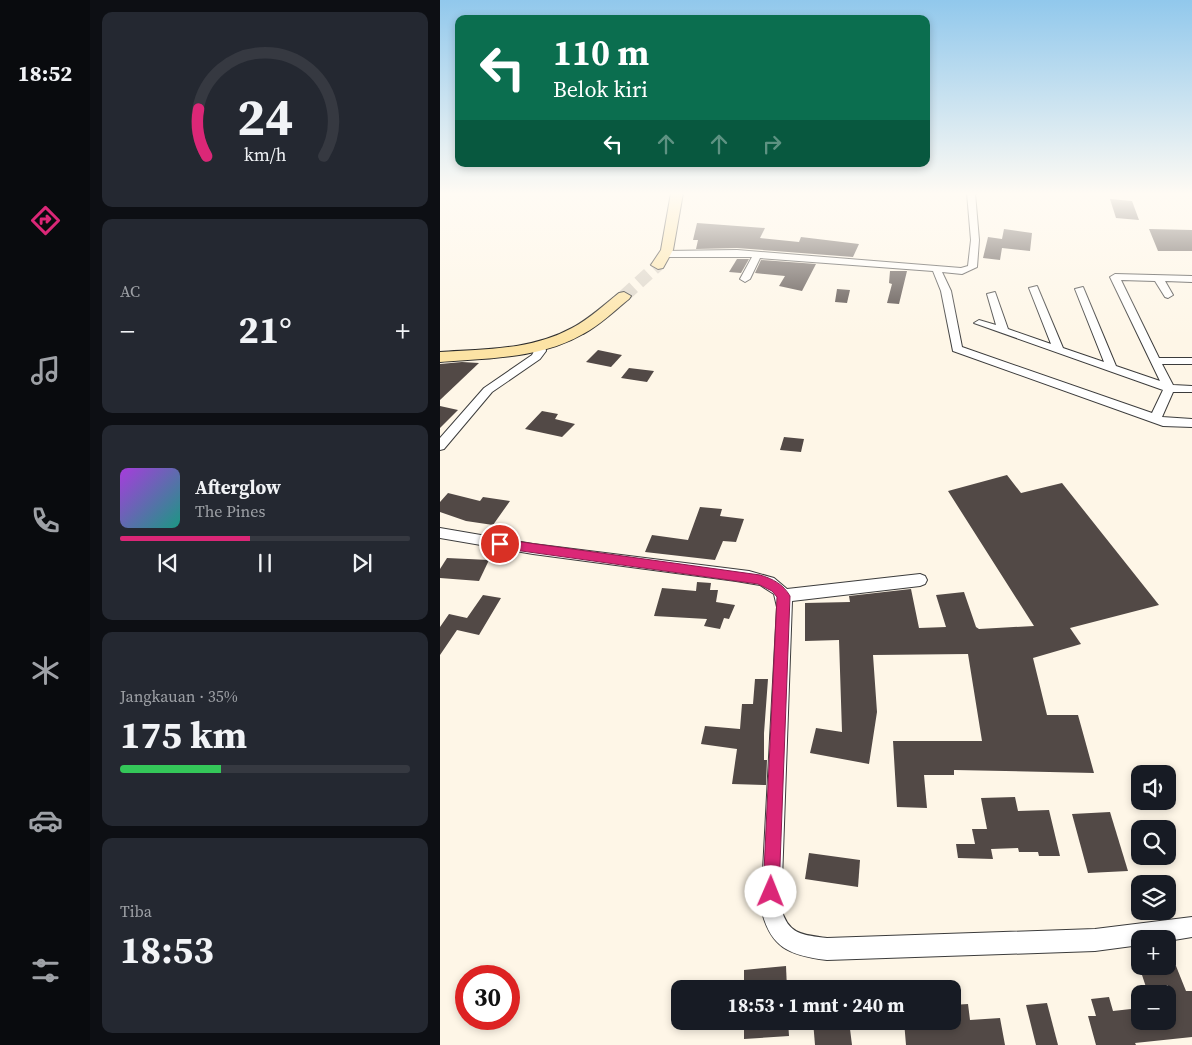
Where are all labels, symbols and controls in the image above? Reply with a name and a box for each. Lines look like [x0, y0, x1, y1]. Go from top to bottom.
text: 110 m [553, 29, 649, 77]
icon: left [470, 35, 535, 100]
text: 18:52 [18, 58, 72, 88]
text: Belok kiri [553, 74, 648, 104]
text: 24 [237, 81, 293, 152]
icon: left [599, 130, 627, 158]
icon: ahead [652, 130, 680, 158]
icon: ahead [705, 130, 733, 158]
icon: right [758, 130, 786, 158]
text: km/h [244, 142, 287, 167]
icon: directions [28, 203, 63, 238]
text: AC [120, 280, 140, 302]
text: 21° [238, 304, 292, 356]
text: − [120, 312, 135, 350]
text: + [395, 312, 410, 350]
icon: music [28, 353, 63, 388]
text: Afterglow [195, 474, 281, 500]
text: The Pines [195, 500, 265, 522]
icon: phone [28, 503, 63, 538]
pin [479, 523, 521, 565]
icon: arrive [486, 530, 514, 558]
icon: previous [154, 549, 182, 577]
icon: pause [251, 549, 279, 577]
icon: next [348, 549, 376, 577]
icon: climate [28, 653, 63, 688]
text: Jangkauan · 35% [120, 685, 238, 707]
text: 175 km [120, 709, 247, 761]
map controls [1131, 765, 1176, 1030]
button: sound [1131, 765, 1176, 810]
icon: car [28, 803, 63, 838]
button: search [1131, 820, 1176, 865]
position arrow [744, 865, 796, 917]
button: layers [1131, 875, 1176, 920]
text: Tiba [120, 900, 152, 922]
text: 18:53 [120, 924, 214, 976]
button: + [1131, 930, 1176, 975]
icon: filters [28, 953, 63, 988]
speed limit sign: 30 [455, 965, 520, 1030]
button: − [1131, 985, 1176, 1030]
text: 18:53 · 1 mnt · 240 m [728, 992, 904, 1018]

